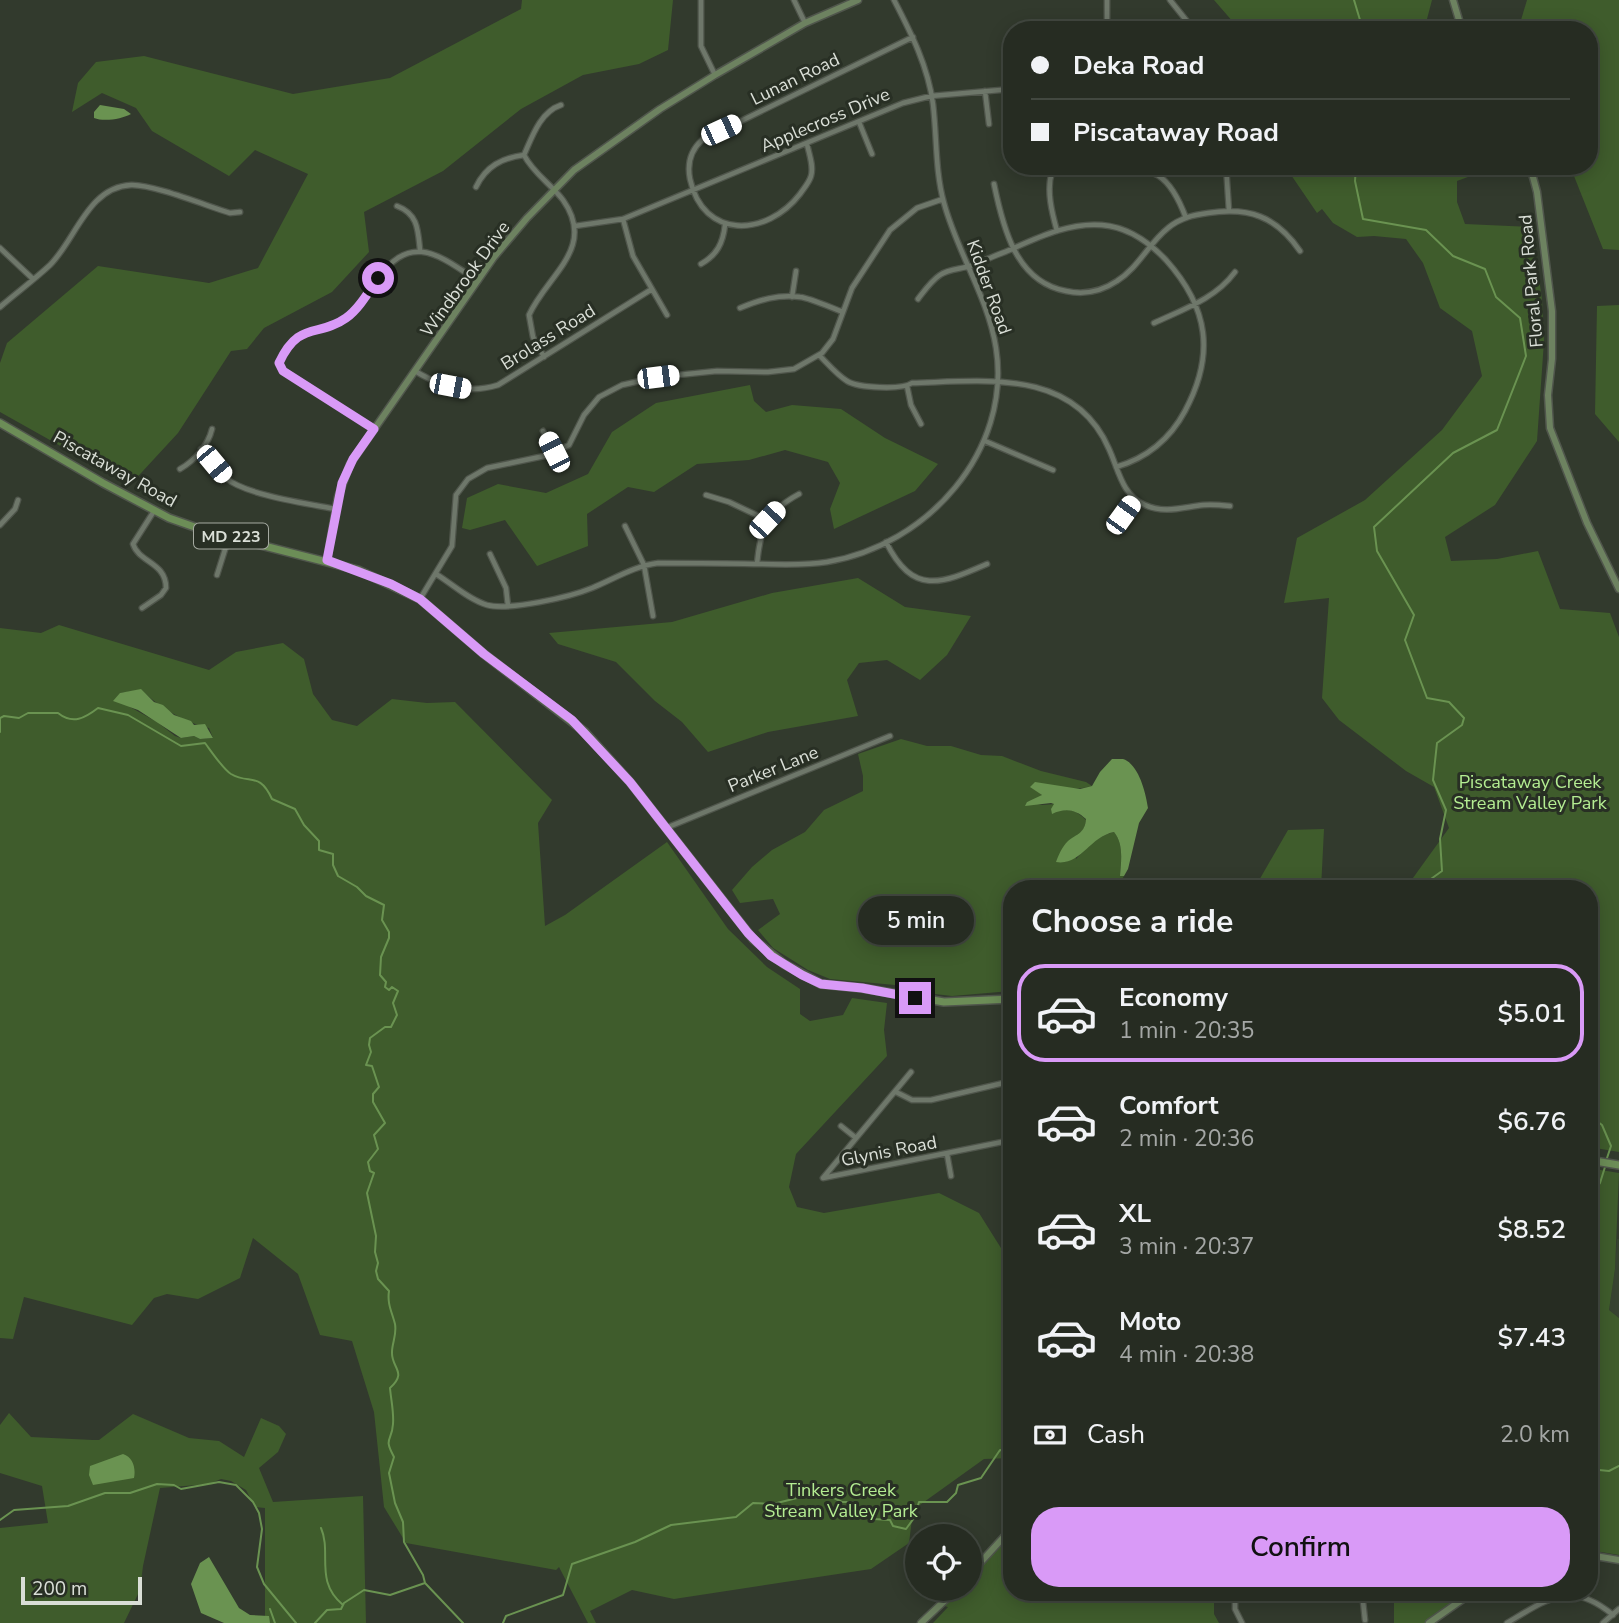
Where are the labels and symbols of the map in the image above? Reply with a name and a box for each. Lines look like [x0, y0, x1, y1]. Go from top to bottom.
street label: Lunan Road [747, 47, 843, 111]
street label: Applecross Drive [757, 82, 893, 158]
car [698, 112, 745, 148]
street label: Floral Park Road [1513, 213, 1549, 349]
street label: Windbrook Drive [415, 216, 515, 342]
street label: Kidder Road [961, 236, 1017, 338]
route start [362, 262, 394, 294]
street label: Brolass Road [496, 298, 600, 376]
car [636, 364, 681, 390]
car [428, 372, 473, 400]
street label: Piscataway Road [49, 425, 181, 513]
car [536, 429, 573, 475]
car [193, 441, 236, 487]
car [1103, 492, 1144, 538]
car [745, 497, 790, 543]
road number: MD 223 [194, 524, 268, 548]
street label: Parker Lane [724, 740, 822, 798]
park label: Piscataway Creek Stream Valley Park [1453, 770, 1608, 815]
callout: 5 min [857, 897, 973, 946]
route end [899, 982, 931, 1014]
street label: Glynis Road [839, 1130, 939, 1172]
park label: Tinkers Creek Stream Valley Park [764, 1478, 919, 1523]
scale bar [21, 1574, 142, 1606]

